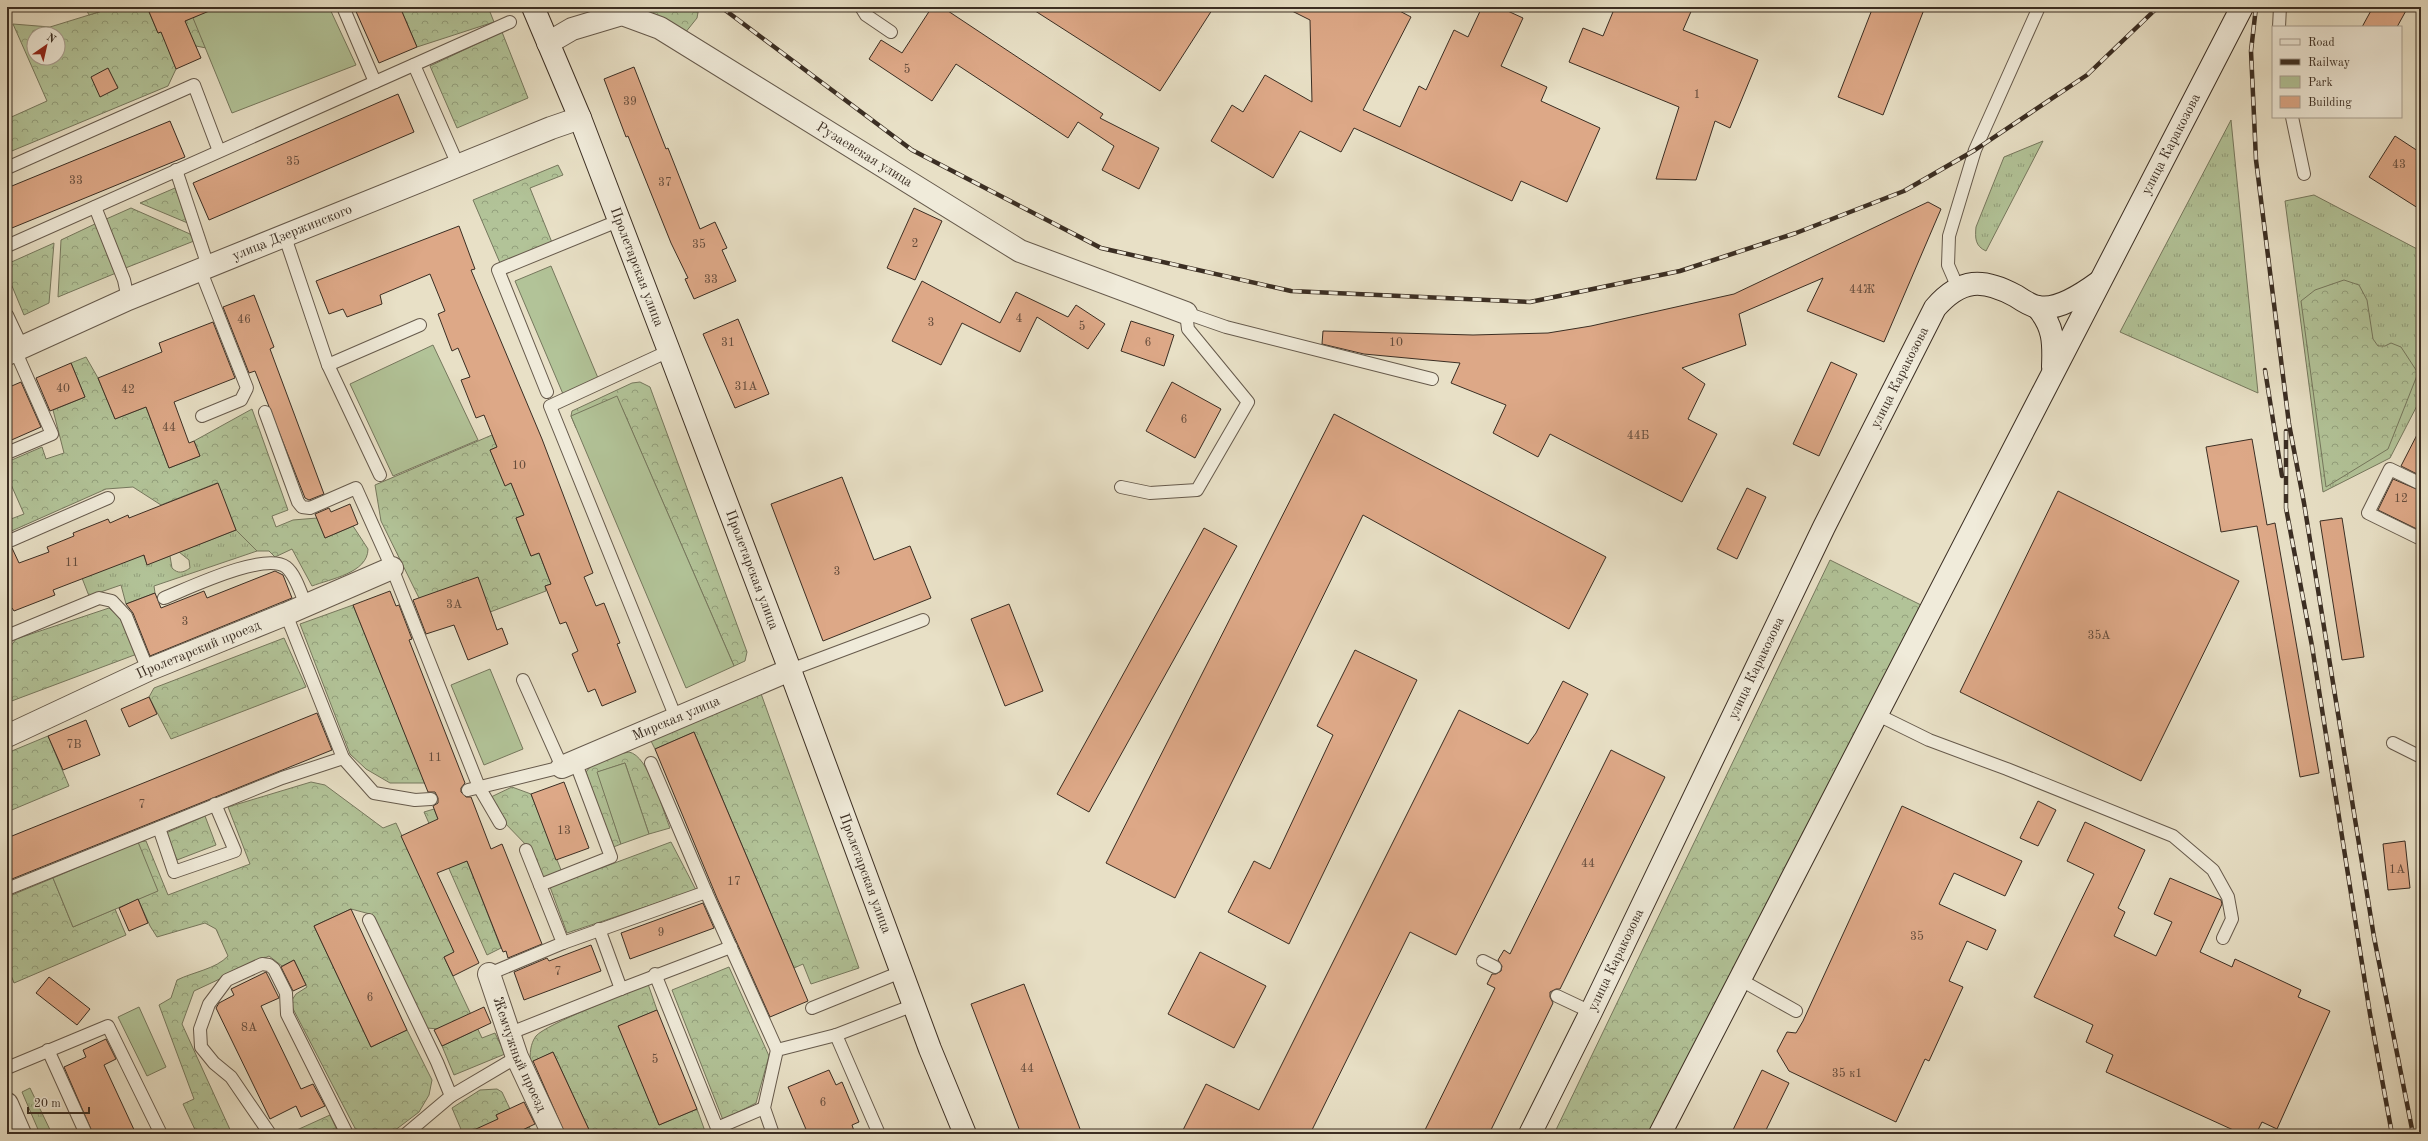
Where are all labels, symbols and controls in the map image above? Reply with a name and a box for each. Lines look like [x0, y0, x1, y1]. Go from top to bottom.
north arrow [26, 26, 66, 66]
legend [2272, 26, 2402, 118]
text: N [44, 32, 58, 46]
text: Road [2308, 37, 2335, 49]
text: Railway [2308, 57, 2351, 69]
house number: 5 [904, 63, 911, 76]
text: Park [2308, 77, 2333, 89]
house number: 1 [1694, 89, 1700, 101]
street label: улица Каракозова [2139, 91, 2203, 197]
house number: 39 [623, 96, 637, 108]
text: Building [2308, 97, 2352, 109]
street label: Рузаевская улица [814, 120, 915, 190]
house number: 35 [286, 155, 300, 168]
house number: 43 [2392, 159, 2406, 171]
house number: 33 [69, 175, 83, 187]
house number: 37 [658, 177, 672, 189]
street label: улица Дзержинского [230, 202, 354, 263]
street label: Пролетарская улица [608, 205, 666, 329]
house number: 35 [692, 238, 706, 251]
house number: 2 [912, 238, 918, 250]
house number: 33 [704, 274, 718, 286]
house number: 44Ж [1849, 284, 1875, 296]
house number: 4 [1016, 313, 1023, 325]
house number: 46 [237, 314, 251, 326]
house number: 3 [928, 317, 934, 329]
house number: 5 [1079, 320, 1086, 333]
street label: улица Каракозова [1868, 324, 1931, 431]
house number: 31 [721, 337, 735, 349]
house number: 6 [1145, 337, 1152, 349]
house number: 10 [1389, 337, 1403, 349]
house number: 31А [734, 381, 758, 393]
house number: 40 [56, 383, 70, 395]
house number: 42 [121, 384, 135, 396]
house number: 6 [1181, 414, 1188, 426]
house number: 44 [162, 422, 176, 434]
house number: 44Б [1627, 430, 1649, 442]
house number: 10 [512, 460, 526, 472]
house number: 12 [2394, 493, 2408, 505]
street label: Пролетарская улица [723, 508, 781, 632]
house number: 11 [65, 557, 79, 569]
house number: 3 [834, 566, 840, 578]
house number: 3А [446, 599, 462, 611]
street label: улица Каракозова [1726, 615, 1787, 721]
house number: 3 [182, 616, 188, 628]
street label: Пролетарский проезд [134, 618, 263, 682]
house number: 35А [2087, 629, 2111, 642]
street label: Мирская улица [630, 694, 722, 743]
house number: 7В [66, 739, 82, 751]
house number: 11 [428, 752, 442, 764]
house number: 7 [139, 799, 145, 811]
street label: Пролетарская улица [837, 812, 894, 935]
house number: 13 [557, 825, 571, 837]
house number: 44 [1581, 858, 1595, 870]
house number: 1А [2389, 864, 2405, 876]
house number: 17 [727, 876, 741, 888]
street label: улица Каракозова [1585, 907, 1646, 1013]
house number: 9 [658, 927, 664, 939]
house number: 35 [1910, 930, 1924, 943]
house number: 7 [555, 966, 561, 978]
house number: 6 [367, 992, 374, 1004]
street label: Жемчужный проезд [490, 995, 549, 1114]
house number: 8А [241, 1022, 257, 1034]
house number: 5 [652, 1053, 659, 1066]
house number: 44 [1020, 1063, 1034, 1075]
house number: 35 к1 [1832, 1067, 1862, 1080]
scale bar [28, 1089, 89, 1115]
house number: 6 [820, 1097, 827, 1109]
text: 20 m [34, 1098, 61, 1110]

